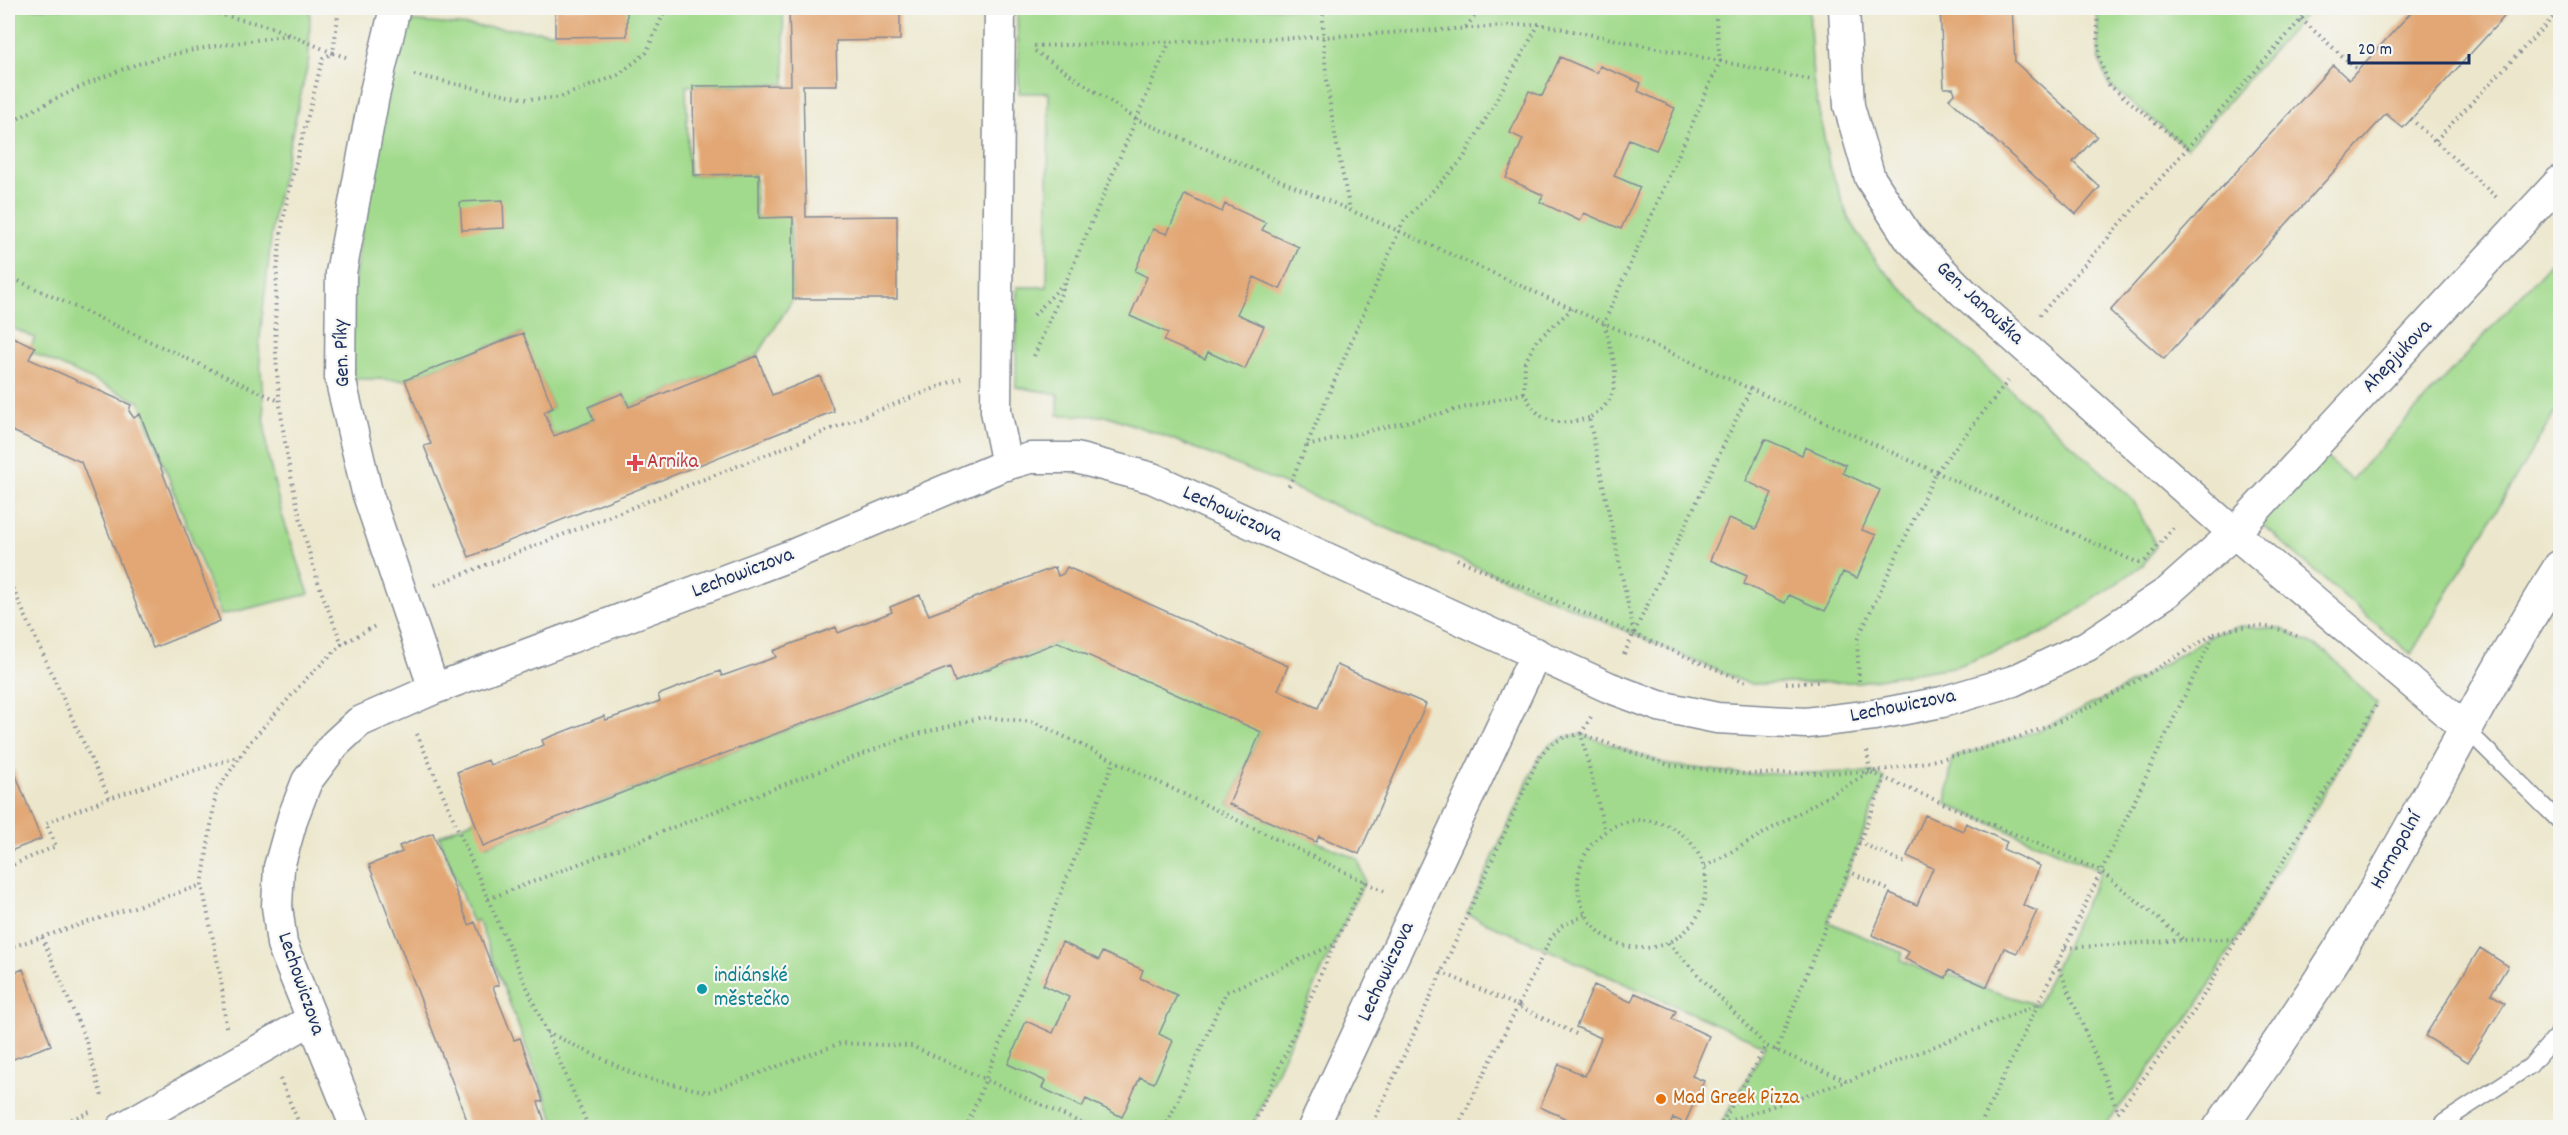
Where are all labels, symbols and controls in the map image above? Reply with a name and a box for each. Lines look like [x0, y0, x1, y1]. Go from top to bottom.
scale bar [2349, 27, 2469, 65]
text: 20 m [2358, 38, 2392, 63]
street label: Gen. Janouška [1928, 255, 2031, 354]
street label: Ahepjukova [2356, 313, 2441, 401]
street label: Gen. Píky [327, 318, 359, 388]
place label: Arnika [647, 448, 699, 478]
marker: Arnika [628, 456, 642, 470]
street label: Lechowiczova [1177, 479, 1288, 552]
street label: Lechowiczova [688, 540, 799, 607]
street label: Lechowiczova [1848, 682, 1959, 732]
street label: Hornopolní [2363, 805, 2432, 895]
street label: Lechowiczova [1351, 916, 1424, 1027]
street label: Lechowiczova [268, 929, 332, 1041]
place label: indiánské městečko [714, 962, 790, 1016]
marker: indiánské městečko [695, 982, 709, 996]
place label: Mad Greek Pizza [1673, 1084, 1800, 1114]
marker: Mad Greek Pizza [1654, 1092, 1668, 1106]

